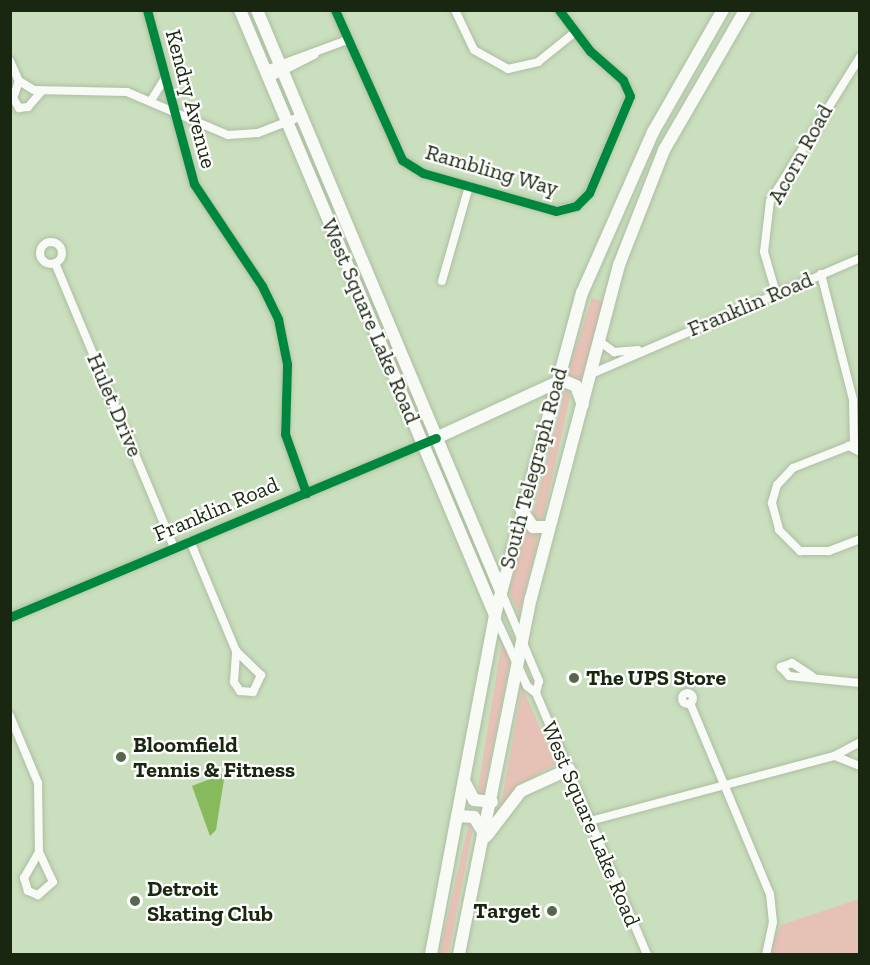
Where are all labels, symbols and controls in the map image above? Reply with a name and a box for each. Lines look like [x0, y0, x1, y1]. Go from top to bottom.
street label: Kendry Avenue [160, 26, 222, 172]
street label: Acorn Road [762, 100, 838, 208]
street label: Rambling Way [422, 138, 562, 202]
street label: West Square Lake Road [316, 215, 426, 427]
street label: Franklin Road [684, 266, 816, 342]
street label: Hulet Drive [81, 349, 149, 461]
street label: South Telegraph Road [493, 364, 573, 572]
street label: Franklin Road [150, 471, 282, 547]
place label: The UPS Store [586, 665, 726, 691]
marker: The UPS Store [567, 671, 581, 685]
street label: West Square Lake Road [536, 718, 646, 930]
place label: Bloomfield Tennis & Fitness [133, 731, 295, 782]
marker: Bloomfield Tennis & Fitness [114, 750, 128, 764]
place label: Detroit Skating Club [147, 875, 273, 926]
marker: Detroit Skating Club [128, 894, 142, 908]
place label: Target [473, 898, 540, 924]
marker: Target [545, 904, 559, 918]

